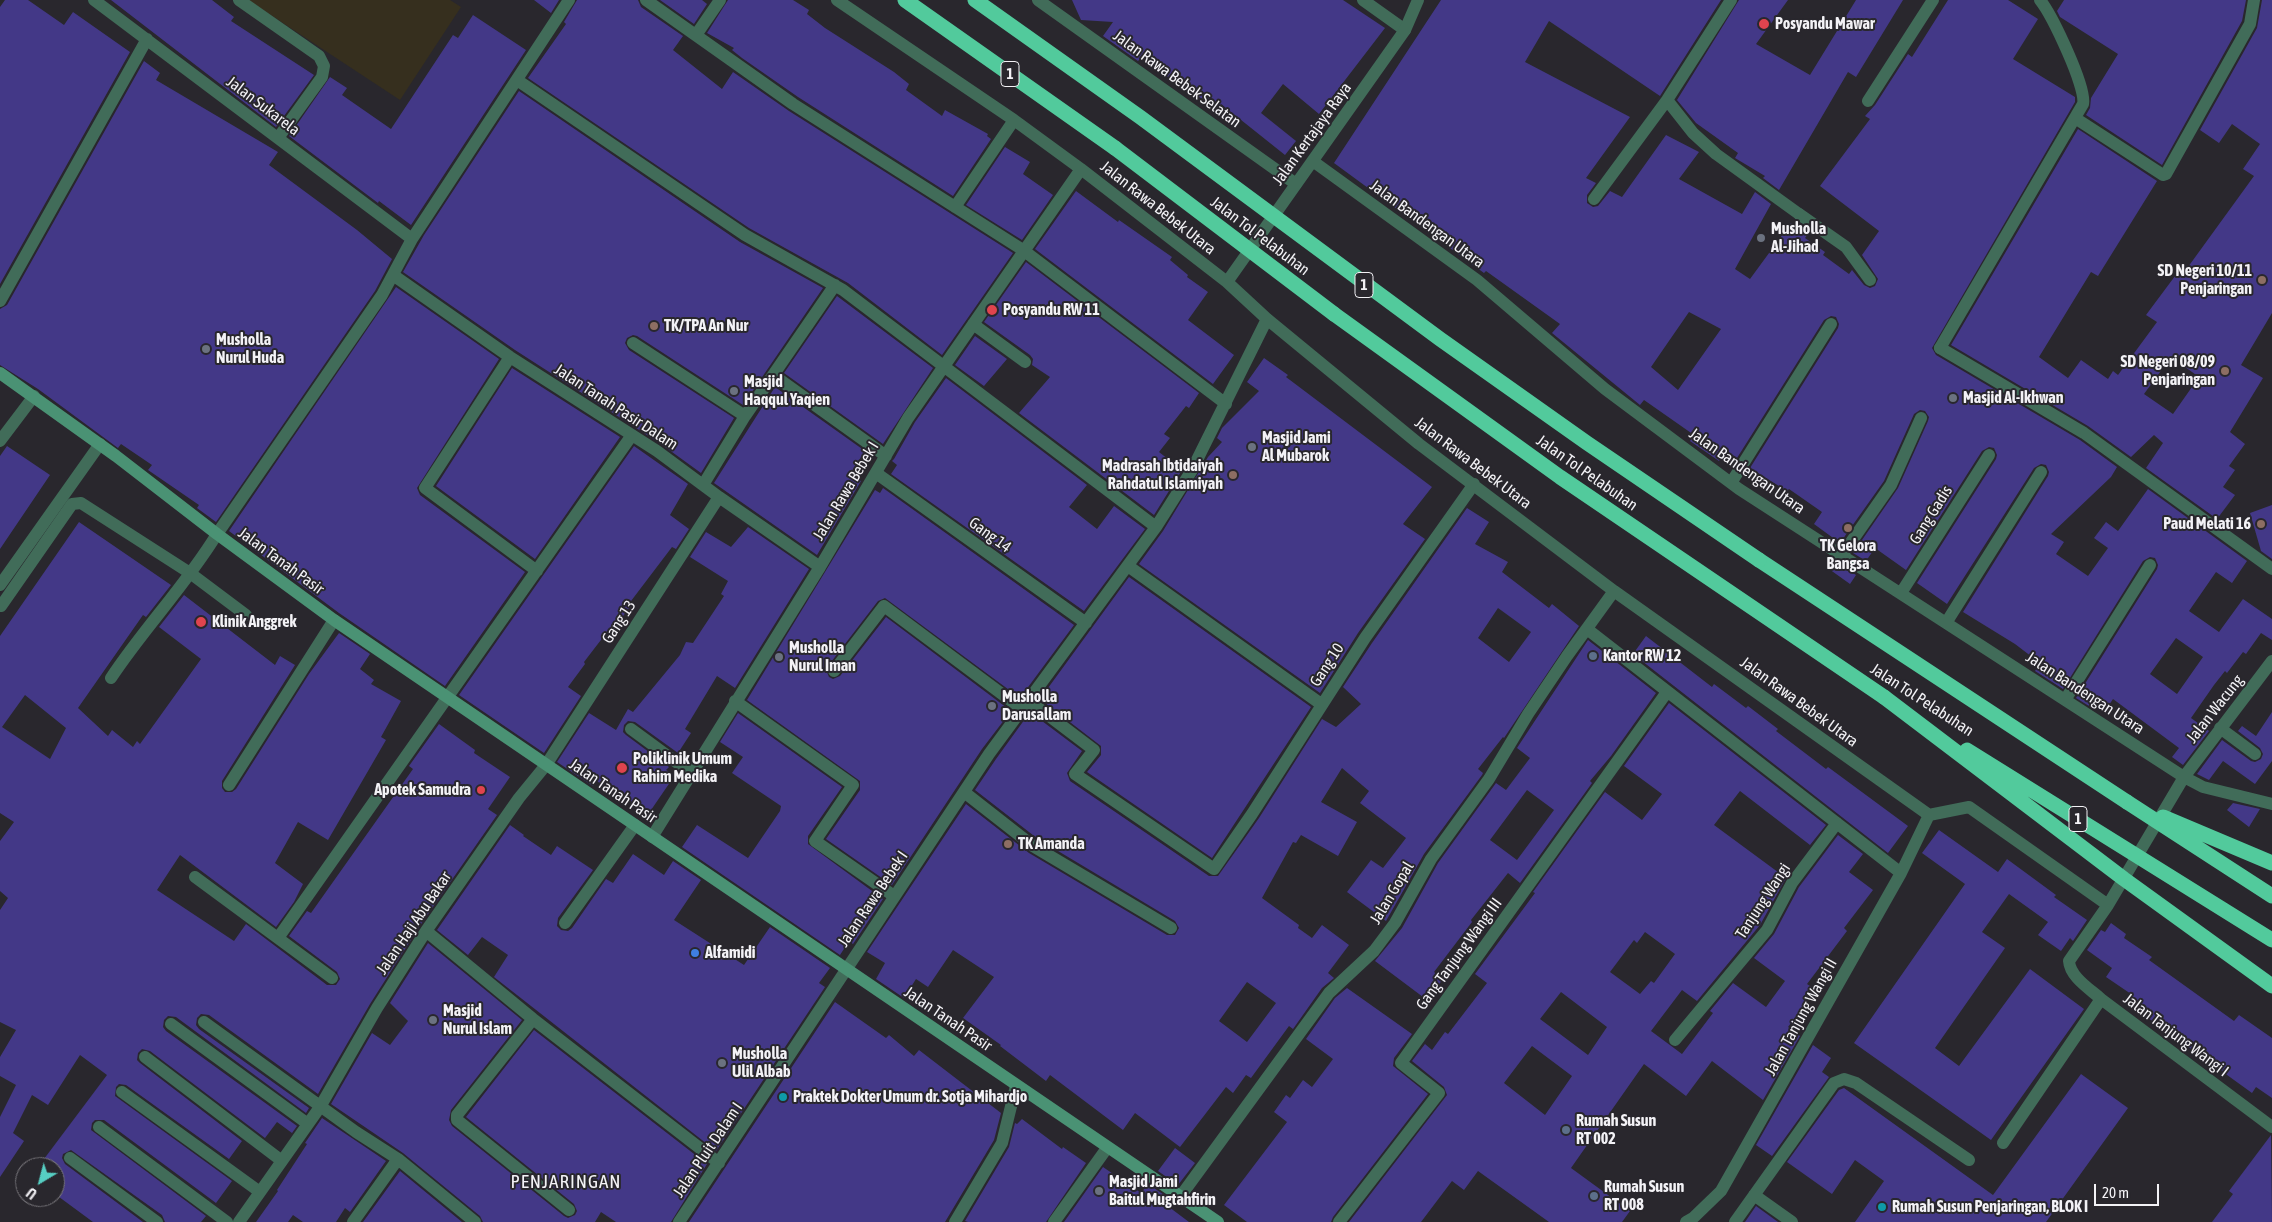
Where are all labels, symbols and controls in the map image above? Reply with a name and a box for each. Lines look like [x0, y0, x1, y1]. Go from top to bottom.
place label: Posyandu Mawar [1775, 14, 1875, 34]
marker: Posyandu Mawar [1757, 17, 1771, 31]
street label: Jalan Rawa Bebek Selatan [1109, 26, 1245, 132]
road number: 1 [1001, 62, 1019, 86]
street label: Jalan Sukarela [223, 72, 303, 140]
street label: Jalan Kertajaya Raya [1268, 79, 1356, 189]
street label: Jalan Rawa Bebek Utara [1097, 157, 1219, 259]
street label: Jalan Bandengan Utara [1366, 176, 1488, 272]
street label: Jalan Tol Pelabuhan [1207, 192, 1313, 280]
place label: Musholla Al-Jihad [1771, 219, 1826, 257]
marker: Musholla Al-Jihad [1755, 232, 1767, 244]
place label: SD Negeri 10/11 Penjaringan [2158, 261, 2252, 299]
road number: 1 [1355, 272, 1373, 298]
marker: SD Negeri 10/11 Penjaringan [2256, 274, 2268, 286]
place label: Posyandu RW 11 [1003, 300, 1100, 320]
marker: Posyandu RW 11 [985, 303, 999, 317]
place label: TK/TPA An Nur [664, 316, 748, 336]
marker: TK/TPA An Nur [648, 320, 660, 332]
place label: Musholla Nurul Huda [216, 330, 284, 368]
marker: Musholla Nurul Huda [200, 343, 212, 355]
place label: SD Negeri 08/09 Penjaringan [2121, 352, 2215, 390]
street label: Jalan Tanah Pasir Dalam [551, 360, 681, 454]
marker: SD Negeri 08/09 Penjaringan [2219, 365, 2231, 377]
place label: Masjid Haqqul Yaqien [744, 372, 830, 410]
marker: Masjid Haqqul Yaqien [728, 385, 740, 397]
place label: Masjid Al-Ikhwan [1963, 388, 2063, 408]
marker: Masjid Al-Ikhwan [1947, 392, 1959, 404]
street label: Jalan Rawa Bebek Utara [1411, 413, 1535, 513]
street label: Jalan Bandengan Utara [1685, 424, 1809, 518]
place label: Masjid Jami Al Mubarok [1262, 428, 1331, 466]
street label: Jalan Tol Pelabuhan [1533, 431, 1641, 515]
street label: Jalan Rawa Bebek I [809, 438, 883, 544]
marker: Masjid Jami Al Mubarok [1246, 441, 1258, 453]
place label: Madrasah Ibtidaiyah Rahdatul Islamiyah [1102, 456, 1223, 494]
marker: Madrasah Ibtidaiyah Rahdatul Islamiyah [1227, 469, 1239, 481]
street label: Gang Gadis [1905, 482, 1957, 548]
street label: Gang 14 [965, 513, 1015, 557]
place label: Paud Melati 16 [2163, 514, 2251, 534]
marker: Paud Melati 16 [2255, 518, 2267, 530]
marker: TK Gelora Bangsa [1842, 522, 1854, 534]
street label: Jalan Tanah Pasir [234, 523, 328, 599]
place label: TK Gelora Bangsa [1820, 536, 1876, 574]
street label: Gang 13 [598, 597, 640, 647]
place label: Klinik Anggrek [212, 612, 296, 632]
marker: Klinik Anggrek [194, 615, 208, 629]
place label: Musholla Nurul Iman [789, 638, 856, 676]
street label: Gang 10 [1306, 640, 1348, 690]
place label: Kantor RW 12 [1603, 646, 1681, 666]
street label: Jalan Bandengan Utara [2022, 648, 2148, 738]
marker: Kantor RW 12 [1587, 650, 1599, 662]
marker: Musholla Nurul Iman [773, 651, 785, 663]
street label: Jalan Rawa Bebek Utara [1736, 653, 1862, 751]
street label: Jalan Tol Pelabuhan [1867, 660, 1977, 740]
street label: Jalan Wacung [2182, 671, 2248, 747]
place label: Musholla Darusallam [1002, 687, 1071, 725]
marker: Musholla Darusallam [986, 700, 998, 712]
place label: Poliklinik Umum Rahim Medika [633, 749, 732, 787]
street label: Jalan Tanah Pasir [565, 755, 661, 827]
marker: Poliklinik Umum Rahim Medika [615, 761, 629, 775]
place label: Apotek Samudra [374, 780, 471, 800]
marker: Apotek Samudra [475, 784, 487, 796]
road number: 1 [2069, 806, 2087, 832]
place label: TK Amanda [1018, 834, 1085, 854]
marker: TK Amanda [1002, 838, 1014, 850]
street label: Jalan Rawa Bebek I [834, 847, 912, 951]
street label: Jalan Gopal [1366, 858, 1418, 928]
street label: Tanjung Wangi [1731, 860, 1795, 942]
street label: Jalan Haji Abu Bakar [372, 868, 456, 978]
street label: Gang Tanjung Wangi III [1412, 894, 1506, 1014]
place label: Alfamidi [705, 943, 755, 963]
marker: Alfamidi [689, 947, 701, 959]
street label: Jalan Tanjung Wangi II [1761, 955, 1841, 1079]
street label: Jalan Tanah Pasir [900, 983, 996, 1055]
street label: Jalan Tanjung Wangi I [2120, 989, 2232, 1081]
place label: Masjid Nurul Islam [443, 1001, 512, 1039]
marker: Masjid Nurul Islam [427, 1014, 439, 1026]
place label: Musholla Ulil Albab [732, 1044, 790, 1082]
marker: Musholla Ulil Albab [716, 1057, 728, 1069]
place label: Praktek Dokter Umum dr. Sotja Mihardjo [793, 1087, 1027, 1107]
marker: Praktek Dokter Umum dr. Sotja Mihardjo [777, 1091, 789, 1103]
street label: Jalan Pluit Dalam I [669, 1099, 747, 1201]
place label: Rumah Susun RT 002 [1576, 1111, 1656, 1149]
marker: Rumah Susun RT 002 [1560, 1124, 1572, 1136]
north arrow [15, 1157, 65, 1207]
district label: PENJARINGAN [509, 1171, 623, 1193]
place label: Masjid Jami Baitul Mugtahfirin [1109, 1172, 1216, 1210]
scale bar [2097, 1174, 2162, 1206]
place label: Rumah Susun RT 008 [1604, 1177, 1684, 1215]
text: U [23, 1184, 40, 1202]
text: 20 m [2102, 1184, 2129, 1201]
marker: Masjid Jami Baitul Mugtahfirin [1093, 1185, 1105, 1197]
marker: Rumah Susun RT 008 [1588, 1190, 1600, 1202]
place label: Rumah Susun Penjaringan, BLOK I [1892, 1197, 2088, 1217]
marker: Rumah Susun Penjaringan, BLOK I [1876, 1201, 1888, 1213]

